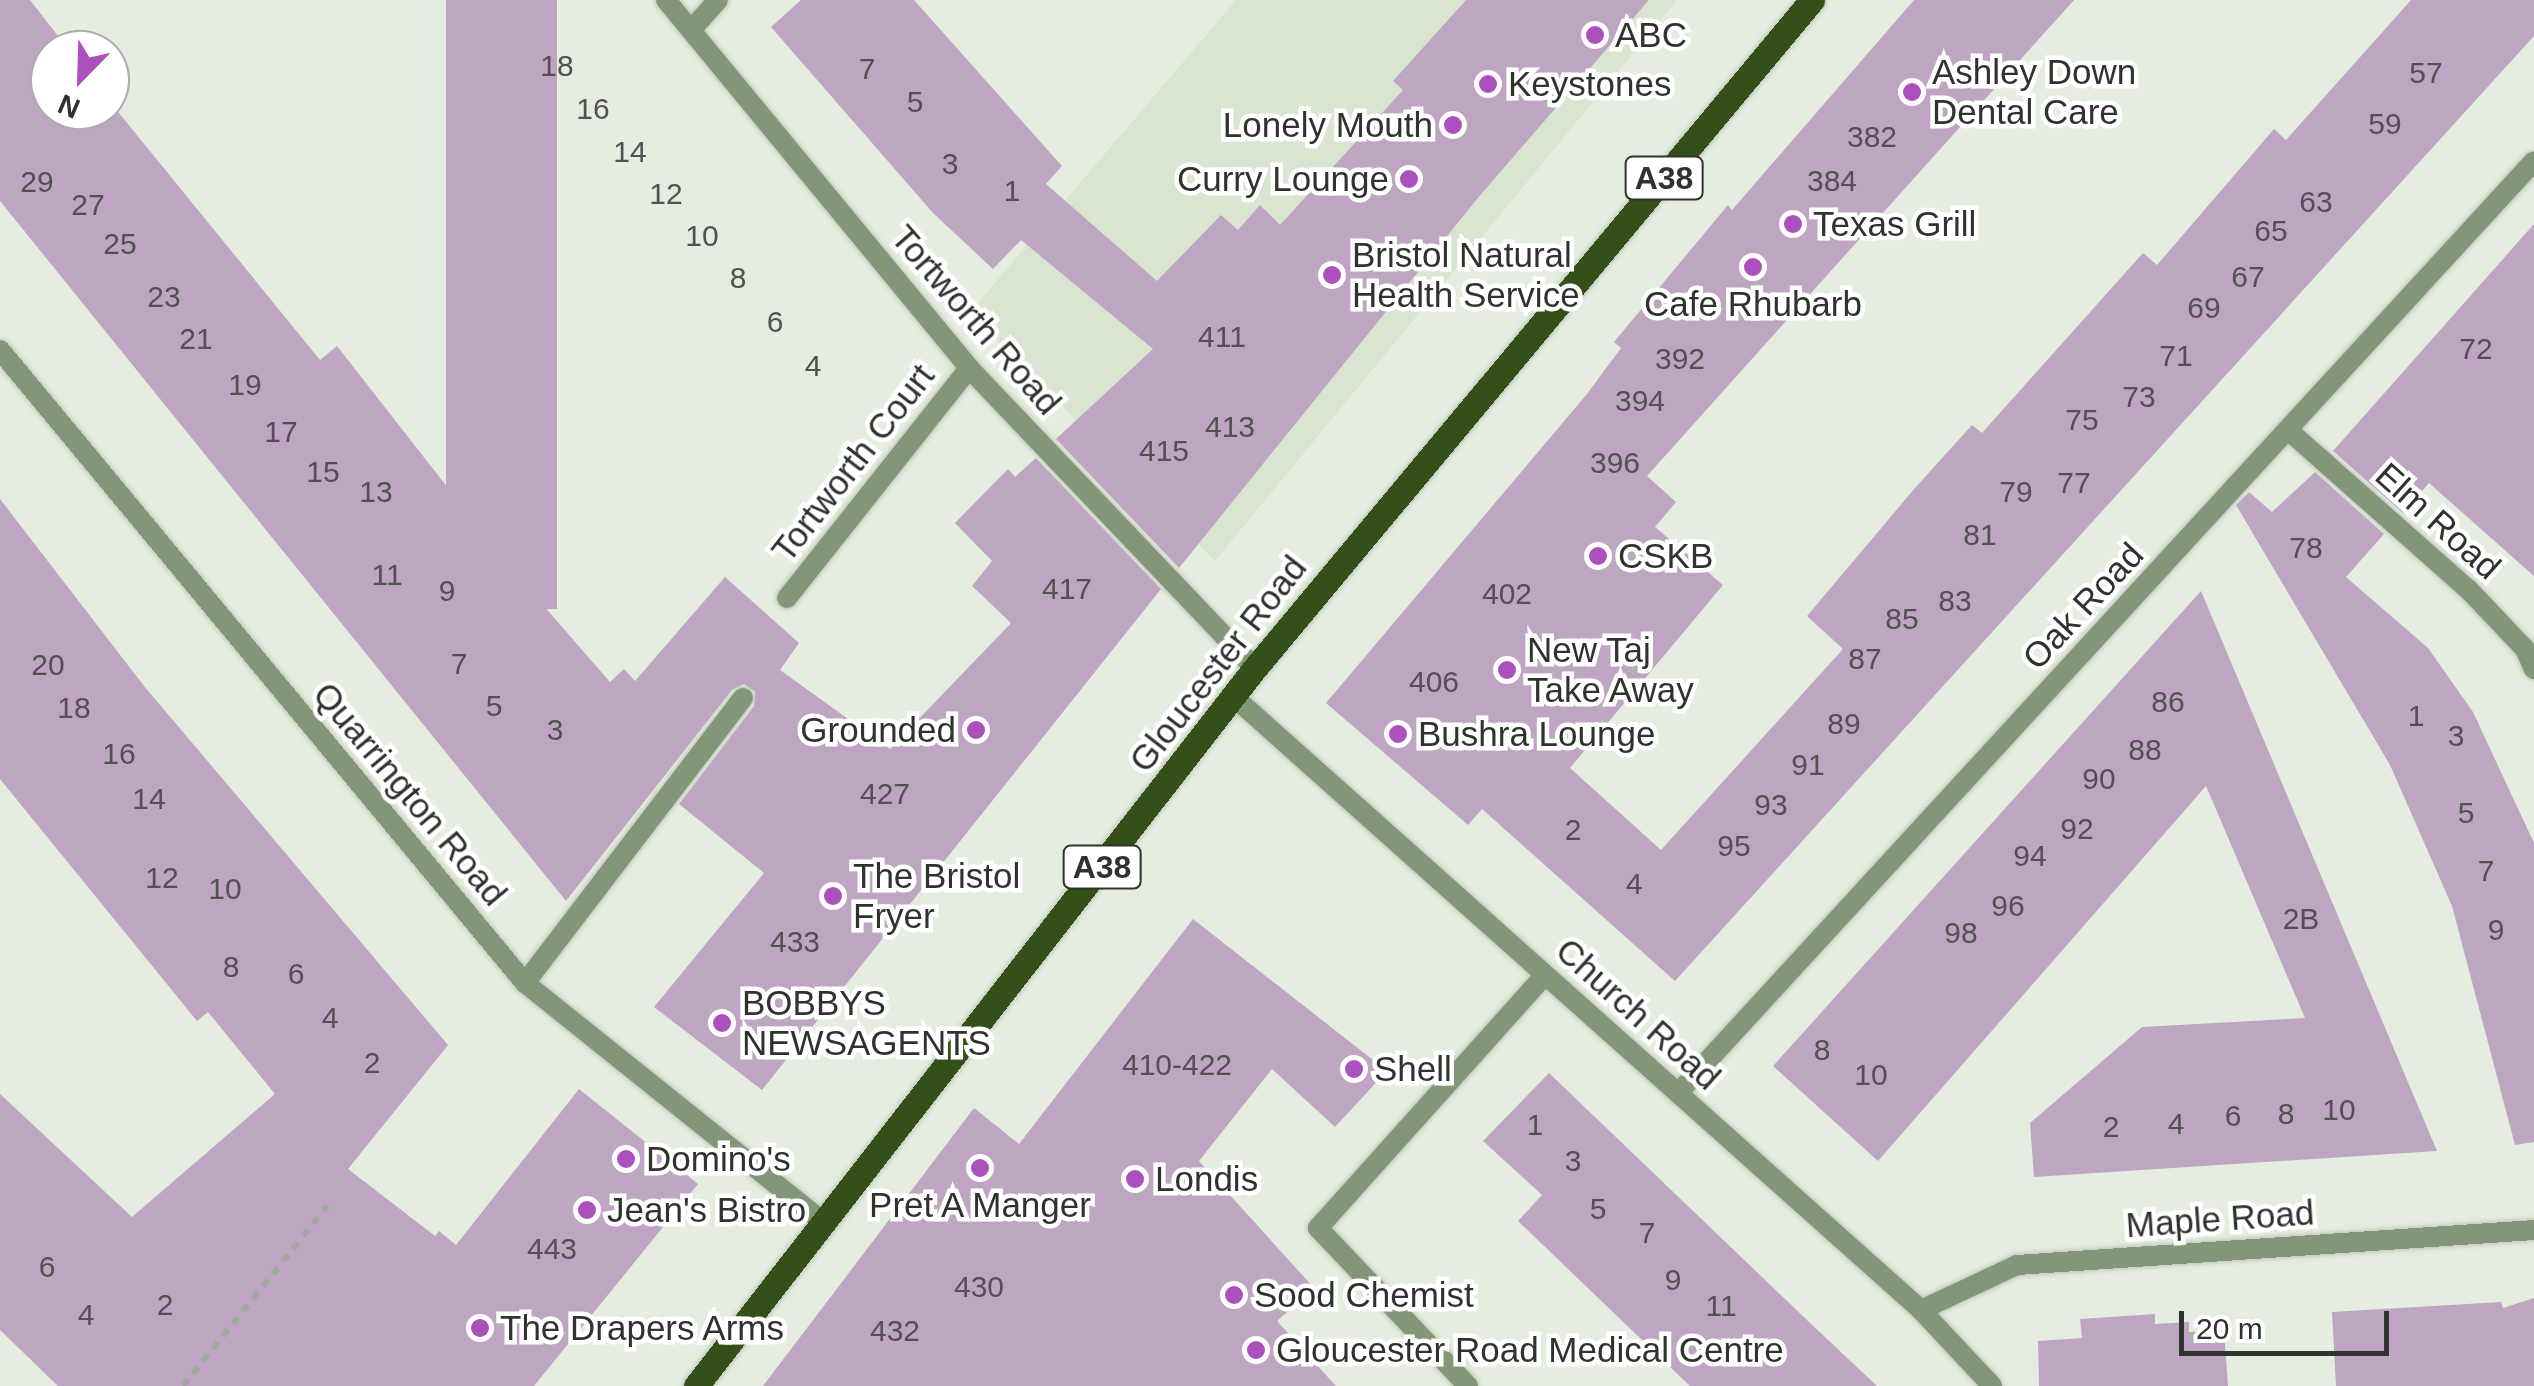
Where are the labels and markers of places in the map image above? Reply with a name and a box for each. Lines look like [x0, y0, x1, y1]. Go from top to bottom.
place label: ABC [1615, 14, 1687, 56]
marker: ABC [1584, 24, 1606, 46]
place label: Ashley Down Dental Care [1932, 51, 2136, 133]
place label: Keystones [1508, 63, 1671, 105]
marker: Keystones [1477, 73, 1499, 95]
marker: Ashley Down Dental Care [1901, 81, 1923, 103]
place label: Lonely Mouth [1223, 104, 1433, 146]
marker: Lonely Mouth [1442, 114, 1464, 136]
place label: Curry Lounge [1177, 158, 1389, 200]
marker: Curry Lounge [1398, 168, 1420, 190]
place label: Texas Grill [1813, 203, 1976, 245]
marker: Texas Grill [1782, 213, 1804, 235]
place label: Bristol Natural Health Service [1352, 234, 1580, 316]
marker: Cafe Rhubarb [1742, 256, 1764, 278]
marker: Bristol Natural Health Service [1321, 264, 1343, 286]
place label: Cafe Rhubarb [1644, 283, 1862, 325]
place label: CSKB [1618, 535, 1713, 577]
marker: CSKB [1587, 545, 1609, 567]
place label: New Taj Take Away [1527, 629, 1696, 711]
marker: New Taj Take Away [1496, 659, 1518, 681]
place label: Grounded [800, 709, 956, 751]
place label: Bushra Lounge [1418, 713, 1655, 755]
marker: Grounded [965, 719, 987, 741]
marker: Bushra Lounge [1387, 723, 1409, 745]
place label: The Bristol Fryer [853, 855, 1020, 937]
marker: The Bristol Fryer [822, 885, 844, 907]
place label: BOBBYS NEWSAGENTS [742, 982, 991, 1064]
marker: BOBBYS NEWSAGENTS [711, 1012, 733, 1034]
place label: Shell [1374, 1048, 1452, 1090]
marker: Shell [1343, 1058, 1365, 1080]
place label: Domino's [646, 1138, 791, 1180]
marker: Domino's [615, 1148, 637, 1170]
marker: Pret A Manger [969, 1157, 991, 1179]
place label: Londis [1155, 1158, 1258, 1200]
marker: Londis [1124, 1168, 1146, 1190]
place label: Pret A Manger [867, 1184, 1093, 1226]
place label: Jean's Bistro [607, 1189, 806, 1231]
marker: Jean's Bistro [576, 1199, 598, 1221]
place label: Sood Chemist [1254, 1274, 1474, 1316]
marker: Sood Chemist [1223, 1284, 1245, 1306]
place label: The Drapers Arms [500, 1307, 786, 1349]
marker: The Drapers Arms [469, 1317, 491, 1339]
place label: Gloucester Road Medical Centre [1276, 1329, 1784, 1371]
marker: Gloucester Road Medical Centre [1245, 1339, 1267, 1361]

